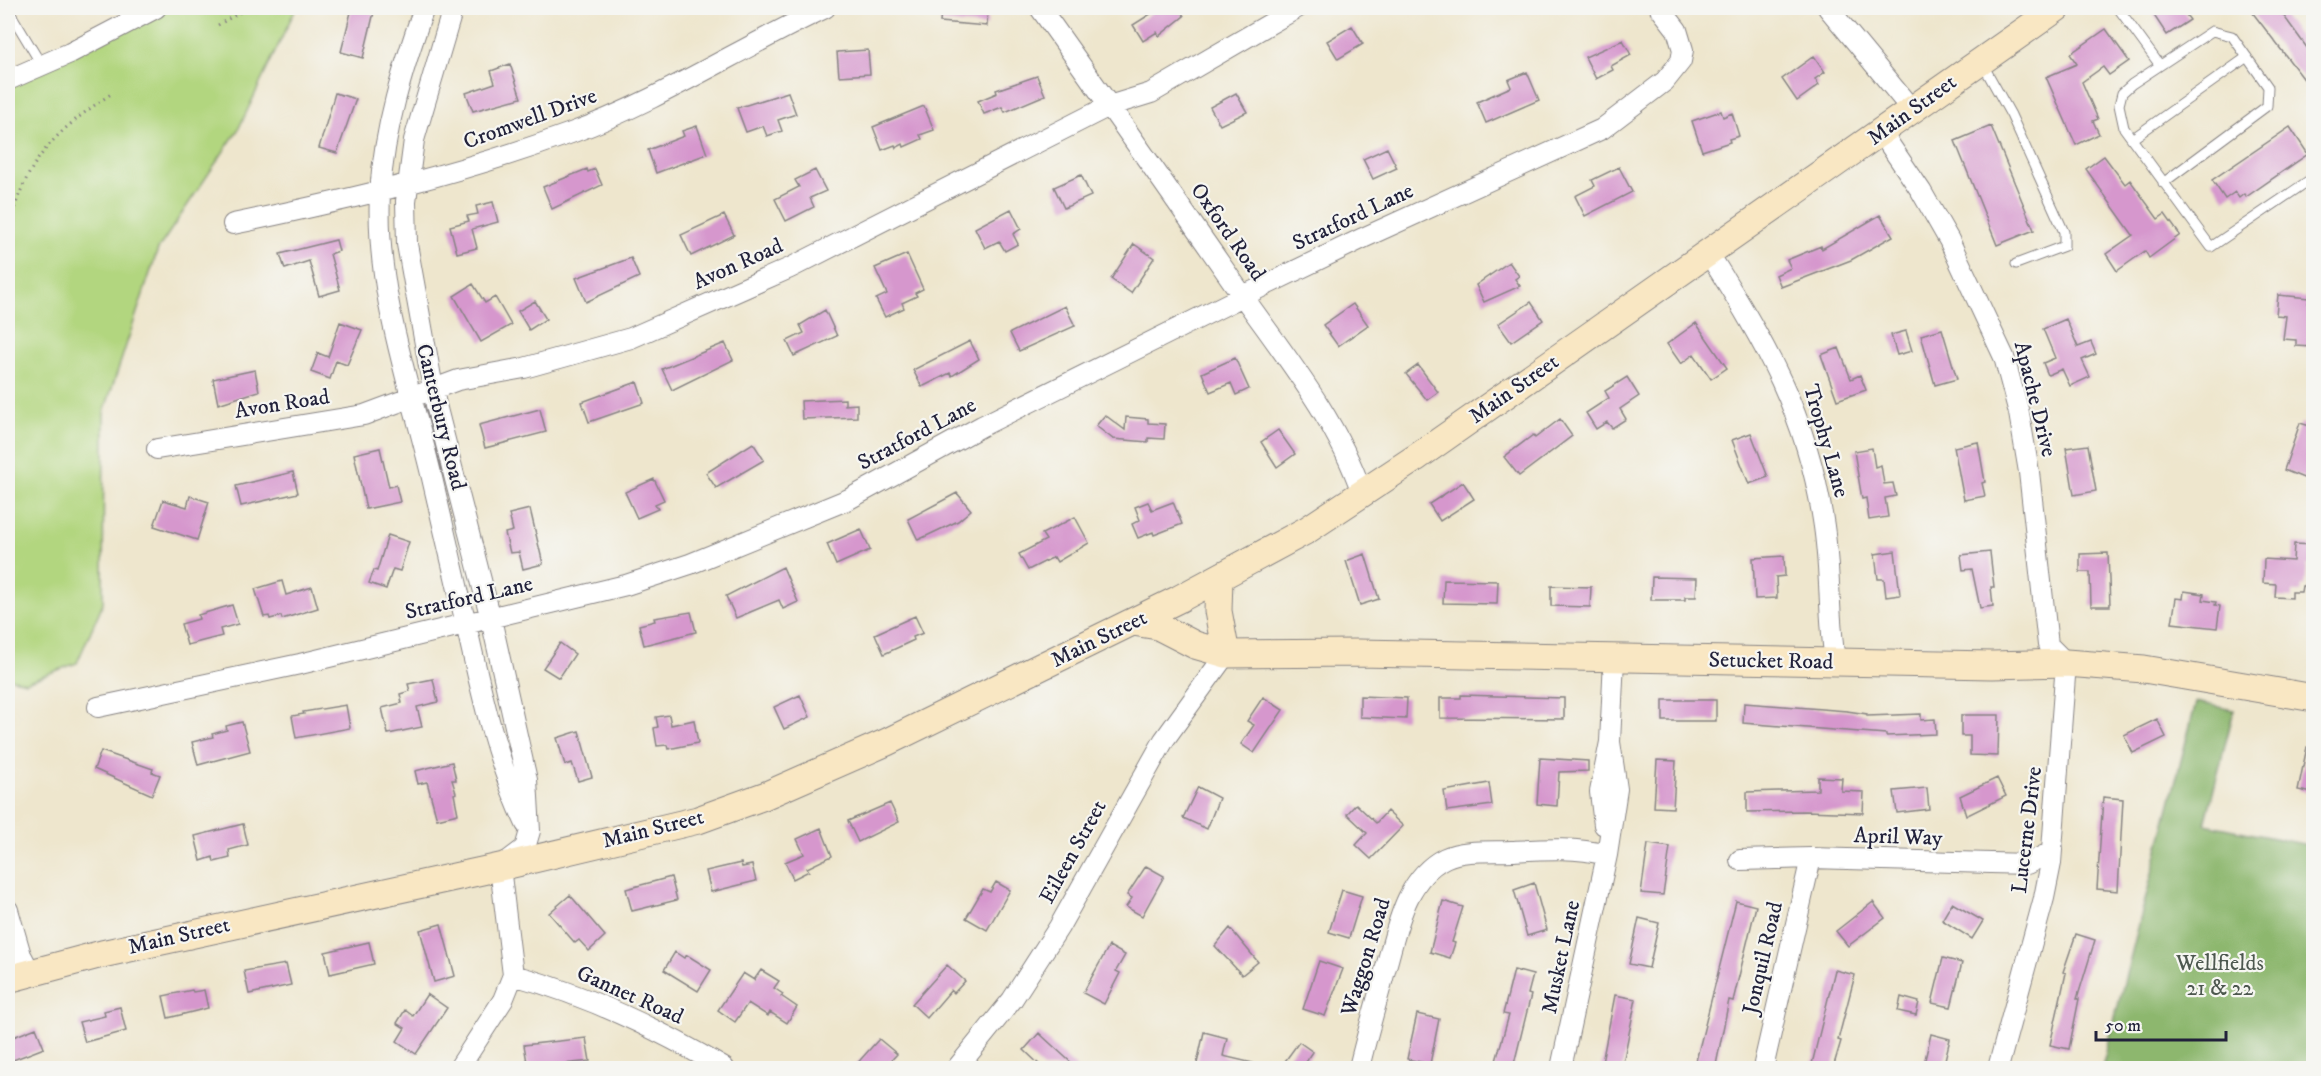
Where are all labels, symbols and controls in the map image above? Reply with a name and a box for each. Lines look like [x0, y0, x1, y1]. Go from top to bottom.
street label: Main Street [1862, 69, 1962, 151]
street label: Cromwell Drive [460, 82, 600, 156]
street label: Stratford Lane [1288, 177, 1418, 257]
street label: Oxford Road [1184, 178, 1272, 286]
street label: Avon Road [689, 232, 787, 296]
street label: Apache Drive [2008, 338, 2062, 460]
street label: Canterbury Road [410, 341, 472, 493]
street label: Main Street [1464, 348, 1564, 430]
street label: Trophy Lane [1797, 381, 1855, 501]
street label: Avon Road [233, 383, 331, 425]
street label: Stratford Lane [853, 392, 981, 476]
street label: Stratford Lane [403, 570, 535, 626]
street label: Main Street [1047, 604, 1151, 674]
street label: Setucket Road [1708, 646, 1834, 676]
street label: Lucerne Drive [2006, 765, 2048, 895]
street label: Eileen Street [1033, 795, 1113, 909]
street label: Main Street [600, 803, 706, 855]
street label: April Way [1853, 822, 1943, 852]
street label: Waggon Road [1335, 895, 1397, 1020]
street label: Musket Lane [1536, 898, 1586, 1016]
street label: Jonquil Road [1737, 899, 1789, 1019]
street label: Main Street [126, 911, 232, 961]
park label: Wellfields 21 & 22 [2175, 950, 2264, 1002]
street label: Gannet Road [572, 959, 688, 1031]
scale bar [2096, 1004, 2226, 1042]
text: 50 m [2105, 1015, 2141, 1037]

